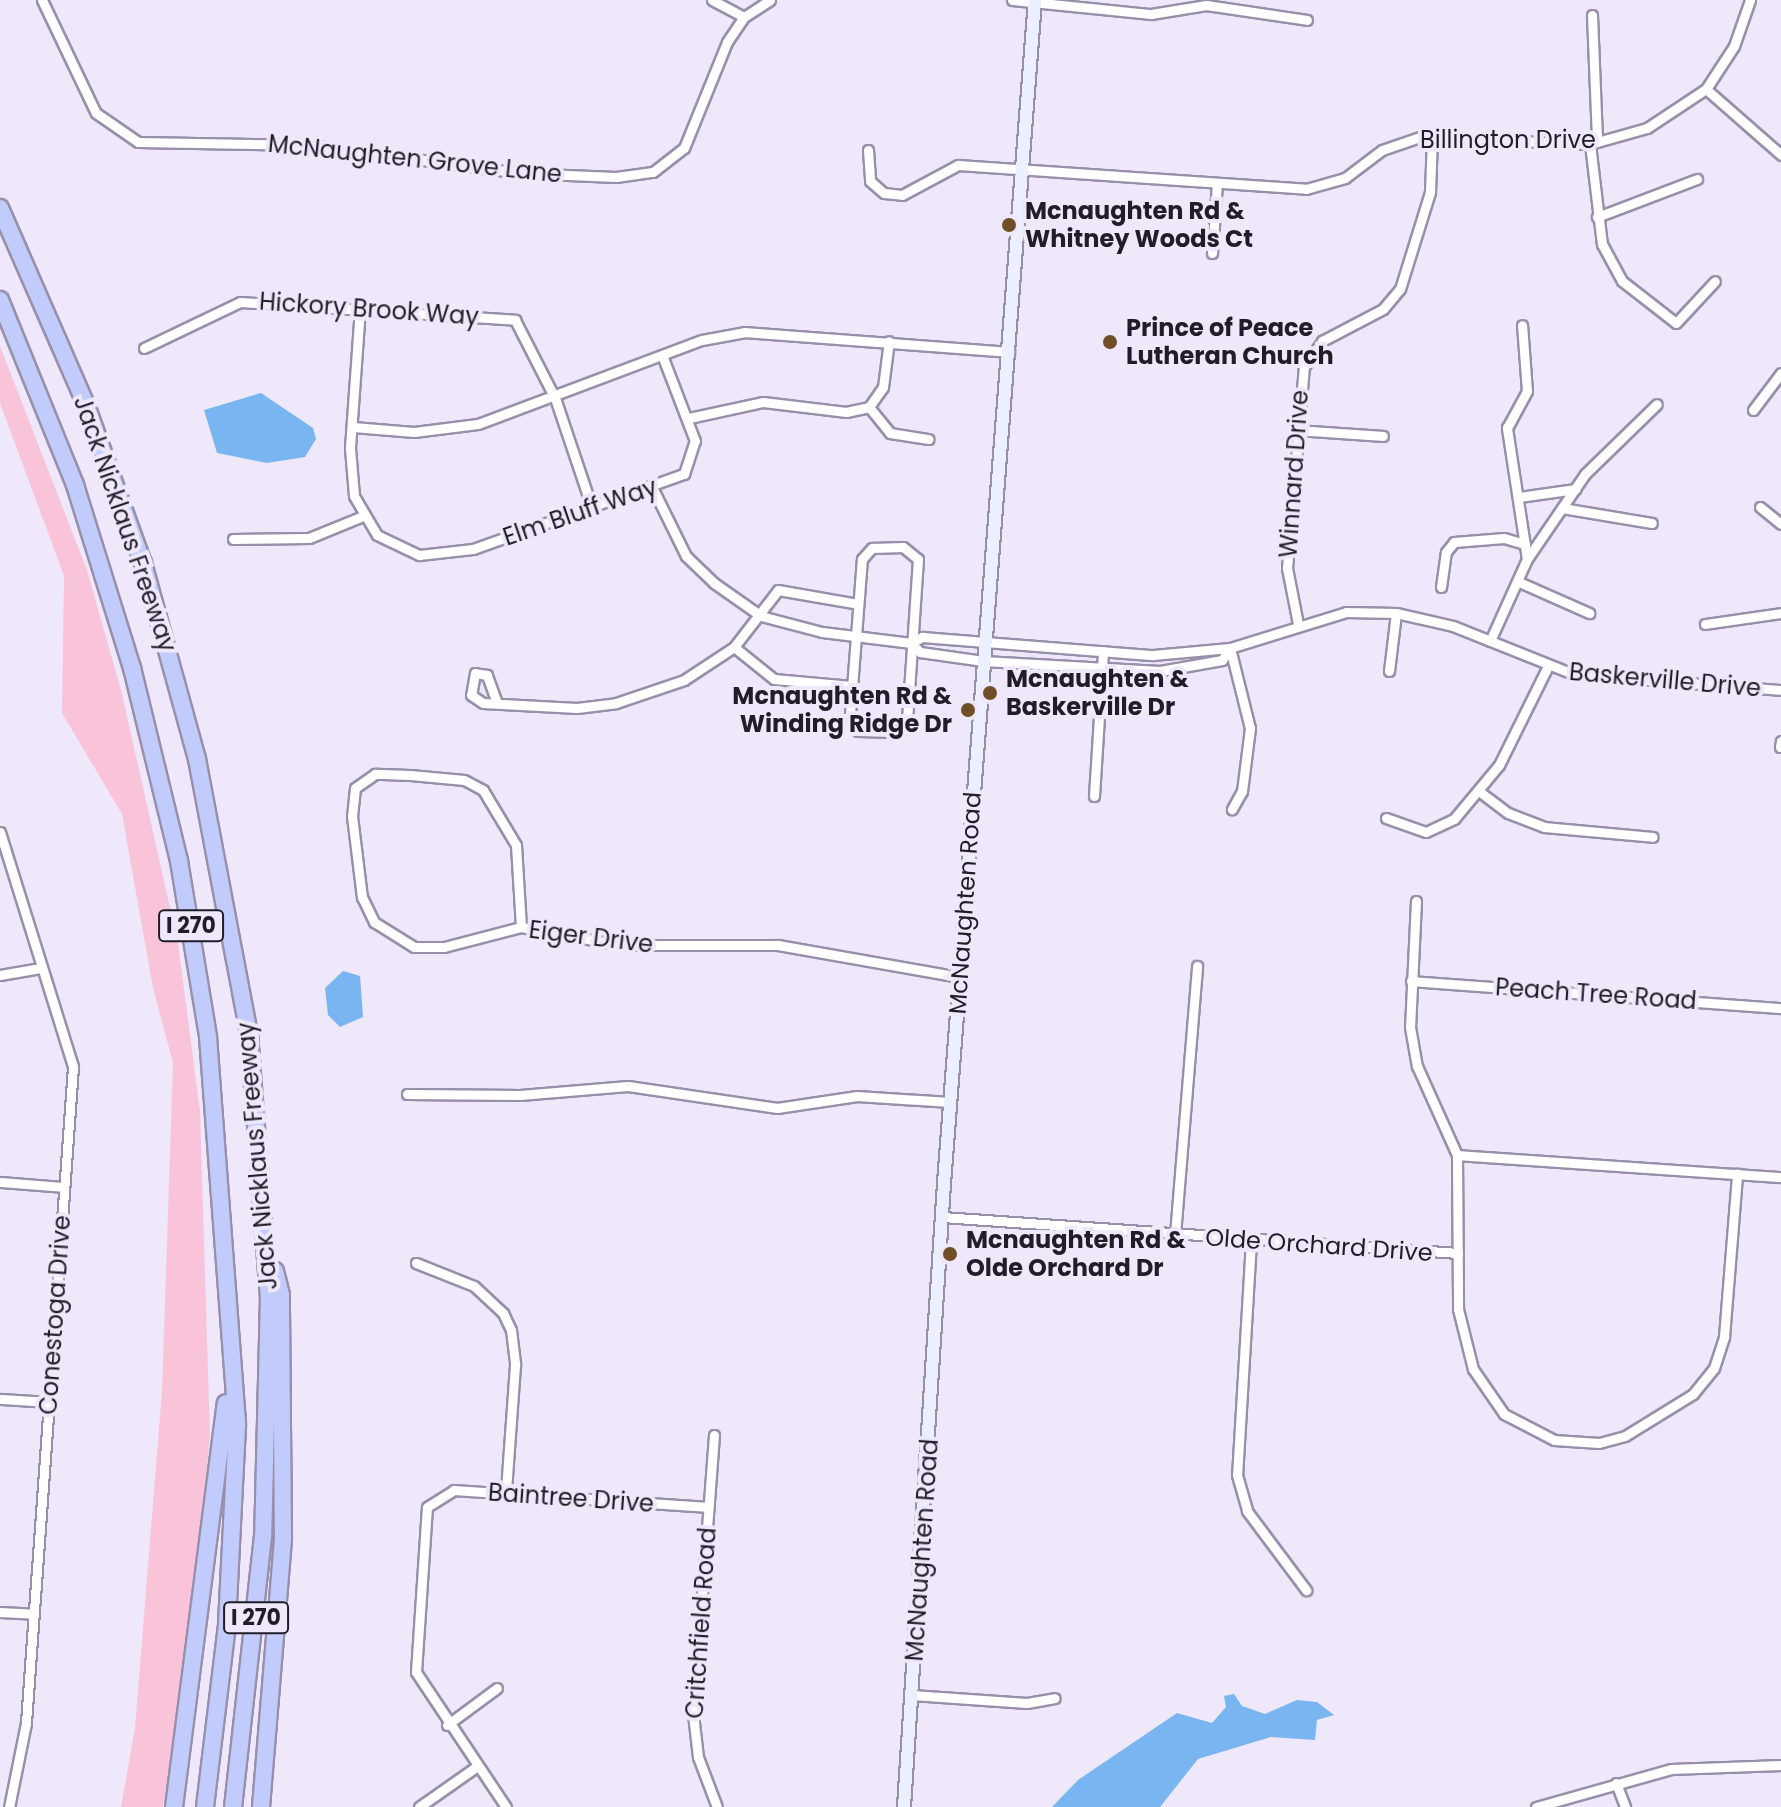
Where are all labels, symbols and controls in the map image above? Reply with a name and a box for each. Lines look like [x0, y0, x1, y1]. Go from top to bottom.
street label: Billington Drive [1420, 126, 1596, 154]
street label: McNaughten Grove Lane [267, 129, 563, 189]
place label: Mcnaughten Rd & Whitney Woods Ct [1025, 197, 1253, 253]
marker: Mcnaughten Rd & Whitney Woods Ct [1000, 216, 1018, 234]
street label: Hickory Brook Way [258, 287, 480, 331]
place label: Prince of Peace Lutheran Church [1126, 314, 1334, 370]
marker: Prince of Peace Lutheran Church [1101, 333, 1119, 351]
street label: Winnard Drive [1274, 389, 1314, 559]
street label: Jack Nicklaus Freeway [68, 392, 182, 656]
street label: Elm Bluff Way [499, 472, 661, 552]
street label: Baskerville Drive [1568, 657, 1762, 703]
place label: Mcnaughten & Baskerville Dr [1006, 665, 1189, 721]
place label: Mcnaughten Rd & Winding Ridge Dr [732, 682, 952, 738]
marker: Mcnaughten & Baskerville Dr [981, 684, 999, 702]
marker: Mcnaughten Rd & Winding Ridge Dr [959, 701, 977, 719]
street label: McNaughten Road [943, 791, 987, 1015]
road number: I 270 [157, 908, 225, 944]
street label: Eiger Drive [527, 915, 655, 959]
street label: Peach Tree Road [1494, 973, 1698, 1015]
street label: Jack Nicklaus Freeway [231, 1021, 283, 1291]
street label: Conestoga Drive [34, 1214, 76, 1416]
street label: Olde Orchard Drive [1204, 1223, 1434, 1267]
place label: Mcnaughten Rd & Olde Orchard Dr [966, 1226, 1186, 1282]
marker: Mcnaughten Rd & Olde Orchard Dr [941, 1245, 959, 1263]
street label: McNaughten Road [900, 1438, 944, 1662]
street label: Baintree Drive [487, 1478, 655, 1518]
street label: Critchfield Road [680, 1526, 722, 1720]
road number: I 270 [222, 1600, 290, 1636]

